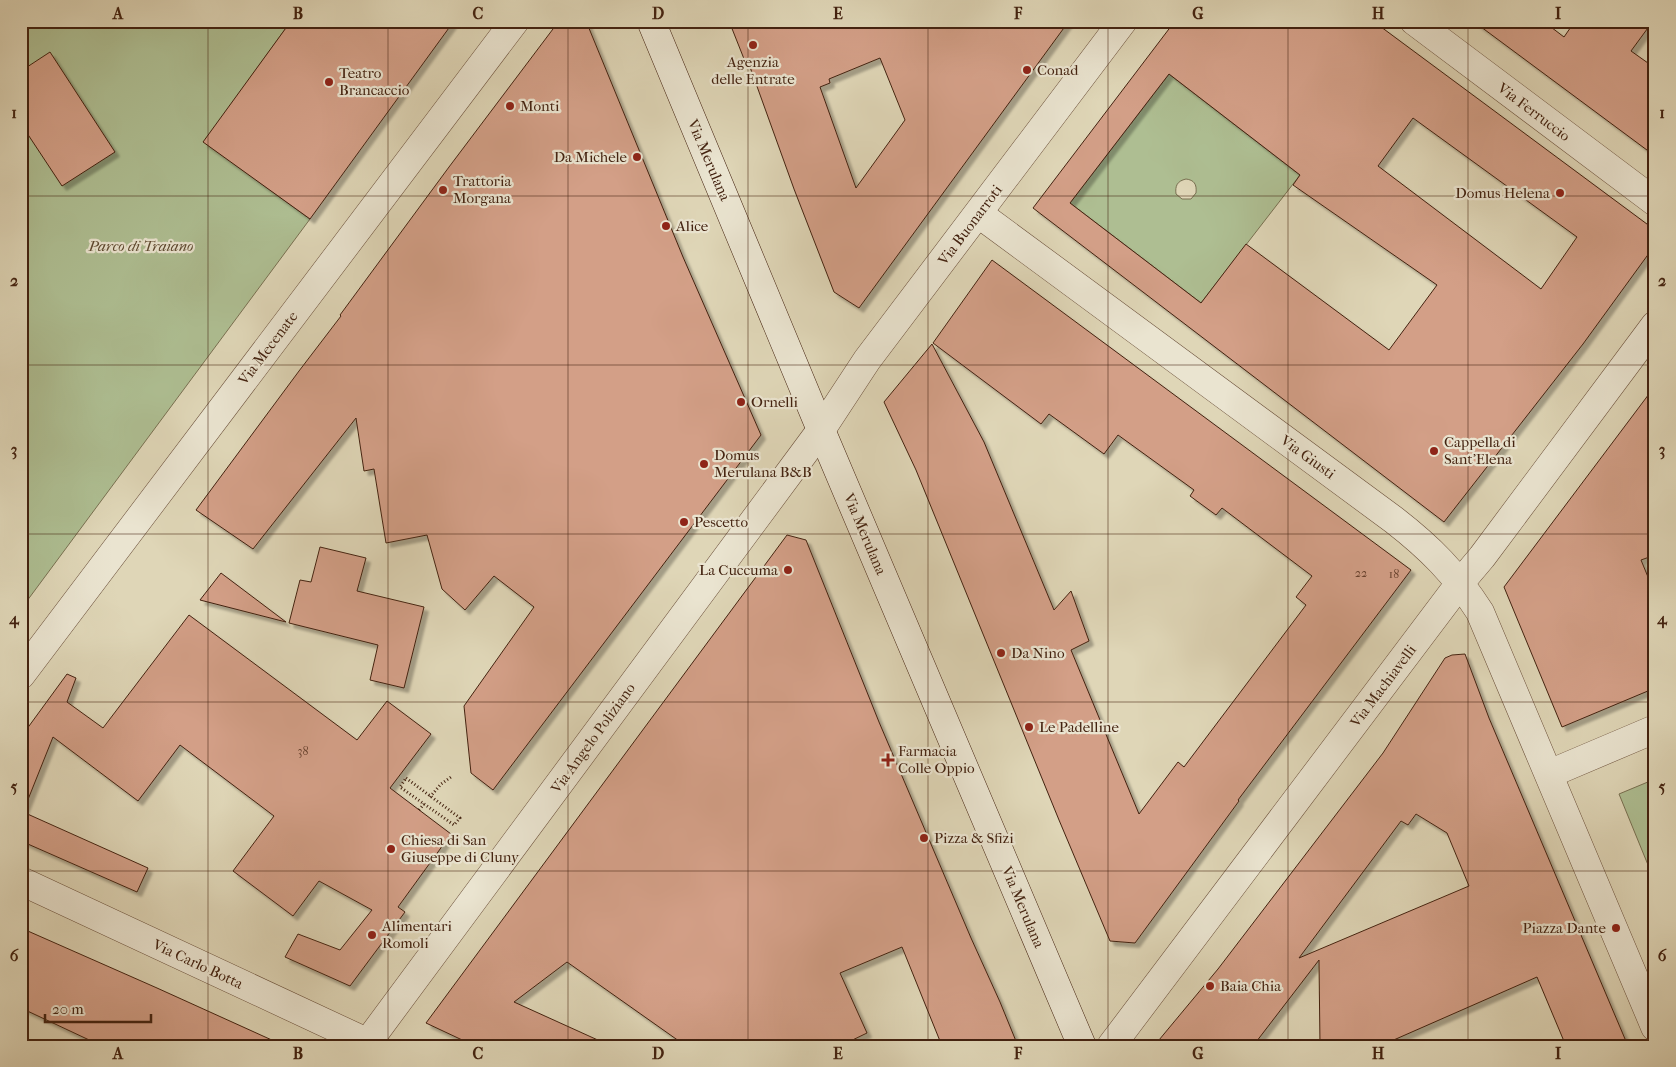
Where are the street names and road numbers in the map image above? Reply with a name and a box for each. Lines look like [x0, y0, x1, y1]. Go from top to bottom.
street label: Via Ferruccio [1493, 78, 1574, 145]
street label: Via Merulana [683, 116, 735, 205]
street label: Via Buonarroti [933, 181, 1006, 269]
street label: Via Mecenate [234, 307, 302, 389]
street label: Via Giusti [1276, 431, 1339, 483]
street label: Via Merulana [839, 490, 891, 579]
street label: Via Machiavelli [1346, 641, 1420, 731]
street label: Via Angelo Poliziano [546, 679, 639, 797]
street label: Via Merulana [997, 863, 1049, 952]
street label: Via Carlo Botta [149, 935, 247, 993]

